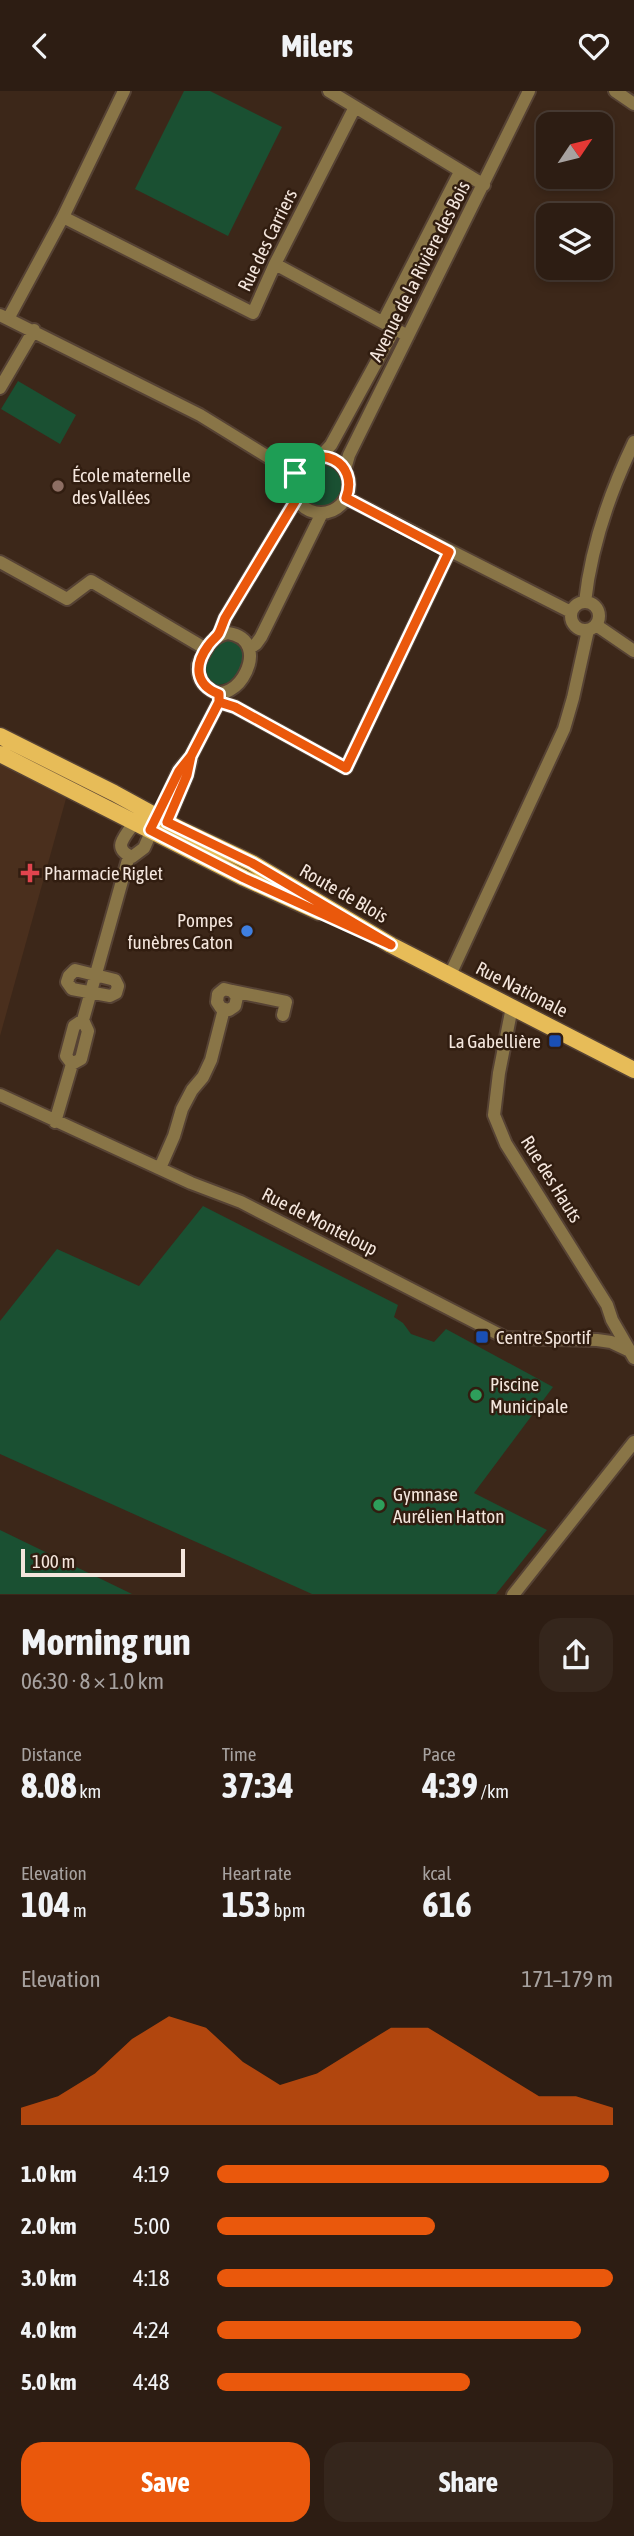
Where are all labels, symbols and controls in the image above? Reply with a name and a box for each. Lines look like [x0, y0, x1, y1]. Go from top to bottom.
icon: back [21, 27, 59, 65]
text: Milers [281, 27, 353, 64]
icon: heart [575, 27, 613, 65]
north arrow [536, 112, 612, 189]
map controls [536, 112, 613, 280]
street label: Avenue de la Rivière des Bois [364, 177, 474, 365]
street label: Rue des Carriers [233, 185, 301, 295]
button: layers [536, 203, 613, 280]
pin [265, 443, 325, 503]
icon: arrive [276, 454, 314, 492]
place label: École maternelle des Vallées [72, 464, 191, 508]
marker: École maternelle des Vallées [50, 478, 66, 494]
street label: Route de Blois [296, 859, 392, 927]
place label: Pharmacie Riglet [44, 862, 163, 884]
marker: Pharmacie Riglet [22, 865, 38, 881]
place label: Pompes funèbres Caton [127, 909, 233, 953]
marker: Pompes funèbres Caton [239, 923, 255, 939]
street label: Rue Nationale [472, 956, 572, 1022]
place label: La Gabellière [448, 1030, 541, 1052]
marker: La Gabellière [547, 1033, 563, 1049]
street label: Rue des Hauts [517, 1132, 587, 1227]
street label: Rue de Monteloup [258, 1182, 382, 1260]
place label: Centre Sportif [496, 1326, 591, 1348]
marker: Centre Sportif [474, 1329, 490, 1345]
place label: Piscine Municipale [490, 1373, 568, 1417]
marker: Piscine Municipale [468, 1387, 484, 1403]
place label: Gymnase Aurélien Hatton [393, 1483, 504, 1527]
marker: Gymnase Aurélien Hatton [371, 1497, 387, 1513]
scale bar [21, 1545, 186, 1577]
text: 100 m [32, 1550, 75, 1572]
button: share [539, 1618, 613, 1692]
text: Morning run [21, 1620, 191, 1663]
text: 06:30 · 8 × 1.0 km [21, 1668, 164, 1694]
text: Distance [21, 1743, 82, 1765]
text: Time [222, 1743, 256, 1765]
text: Pace [422, 1743, 456, 1765]
text: 8.08 [21, 1765, 77, 1805]
text: 37:34 [222, 1765, 294, 1805]
text: 4:39 [422, 1765, 478, 1805]
text: km [77, 1780, 101, 1802]
text: /km [478, 1780, 509, 1802]
text: Elevation [21, 1862, 87, 1884]
text: Heart rate [222, 1862, 292, 1884]
text: kcal [422, 1862, 451, 1884]
text: 104 [21, 1884, 70, 1924]
text: 153 [222, 1884, 271, 1924]
text: 616 [422, 1884, 472, 1924]
text: m [70, 1899, 87, 1921]
text: bpm [271, 1899, 305, 1921]
text: Elevation [21, 1966, 101, 1992]
text: 171–179 m [522, 1966, 613, 1992]
text: 1.0 km [21, 2161, 77, 2187]
text: 4:19 [133, 2161, 170, 2187]
text: 2.0 km [21, 2213, 77, 2239]
text: 5:00 [133, 2213, 170, 2239]
text: 3.0 km [21, 2265, 77, 2291]
text: 4:18 [133, 2265, 170, 2291]
text: 4.0 km [21, 2317, 77, 2343]
text: 4:24 [133, 2317, 170, 2343]
text: 5.0 km [21, 2369, 77, 2395]
text: 4:48 [133, 2369, 170, 2395]
button: Save [21, 2442, 310, 2522]
button: Share [324, 2442, 613, 2522]

